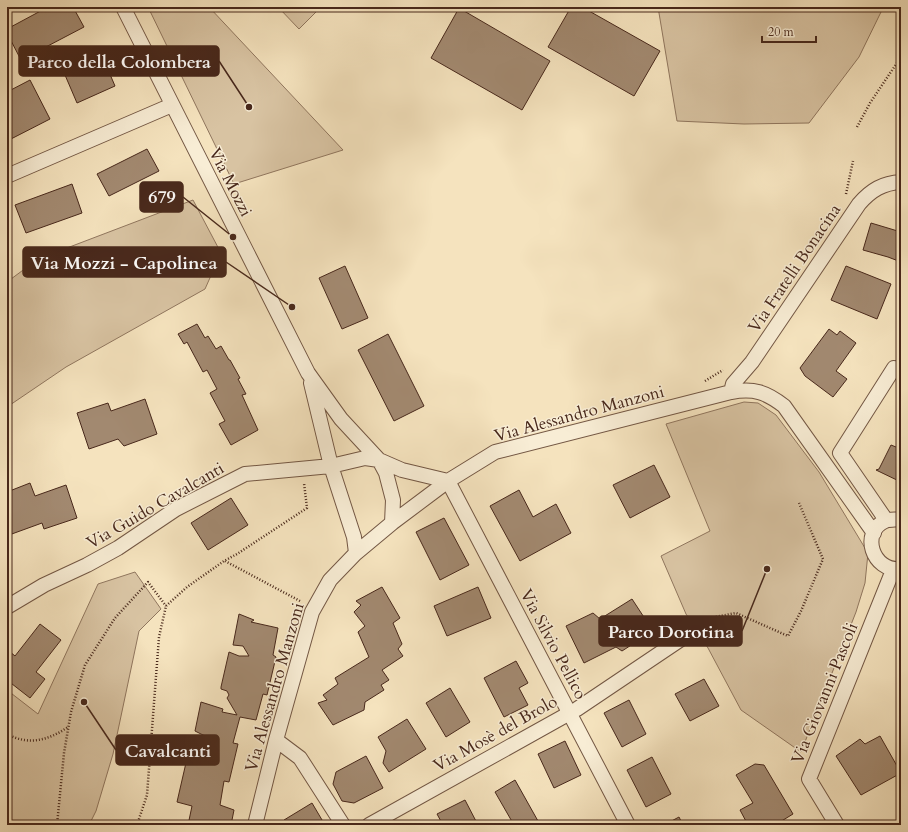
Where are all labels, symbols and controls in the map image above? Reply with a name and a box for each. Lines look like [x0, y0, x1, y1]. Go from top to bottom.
scale bar [762, 18, 816, 44]
text: 20 m [768, 24, 795, 40]
callout: Parco della Colombera [19, 46, 219, 76]
text: Parco della Colombera [27, 50, 211, 75]
street label: Via Mozzi [203, 144, 258, 221]
callout: 679 [140, 182, 183, 212]
text: 679 [148, 185, 176, 210]
street label: Via Fratelli Bonacina [743, 199, 846, 337]
callout: Via Mozzi - Capolinea [23, 247, 226, 277]
text: Via Mozzi - Capolinea [31, 251, 218, 276]
street label: Via Alessandro Manzoni [492, 380, 667, 447]
street label: Via Guido Cavalcanti [82, 457, 228, 554]
street label: Via Silvio Pellico [515, 585, 592, 704]
street label: Via Alessandro Manzoni [239, 600, 310, 774]
callout: Parco Dorotina [599, 616, 742, 646]
street label: Via Giovanni Pascoli [786, 619, 863, 767]
text: Parco Dorotina [608, 620, 734, 645]
street label: Via Mosè del Brolo [429, 690, 561, 777]
callout: Cavalcanti [116, 735, 219, 765]
text: Cavalcanti [125, 739, 212, 764]

